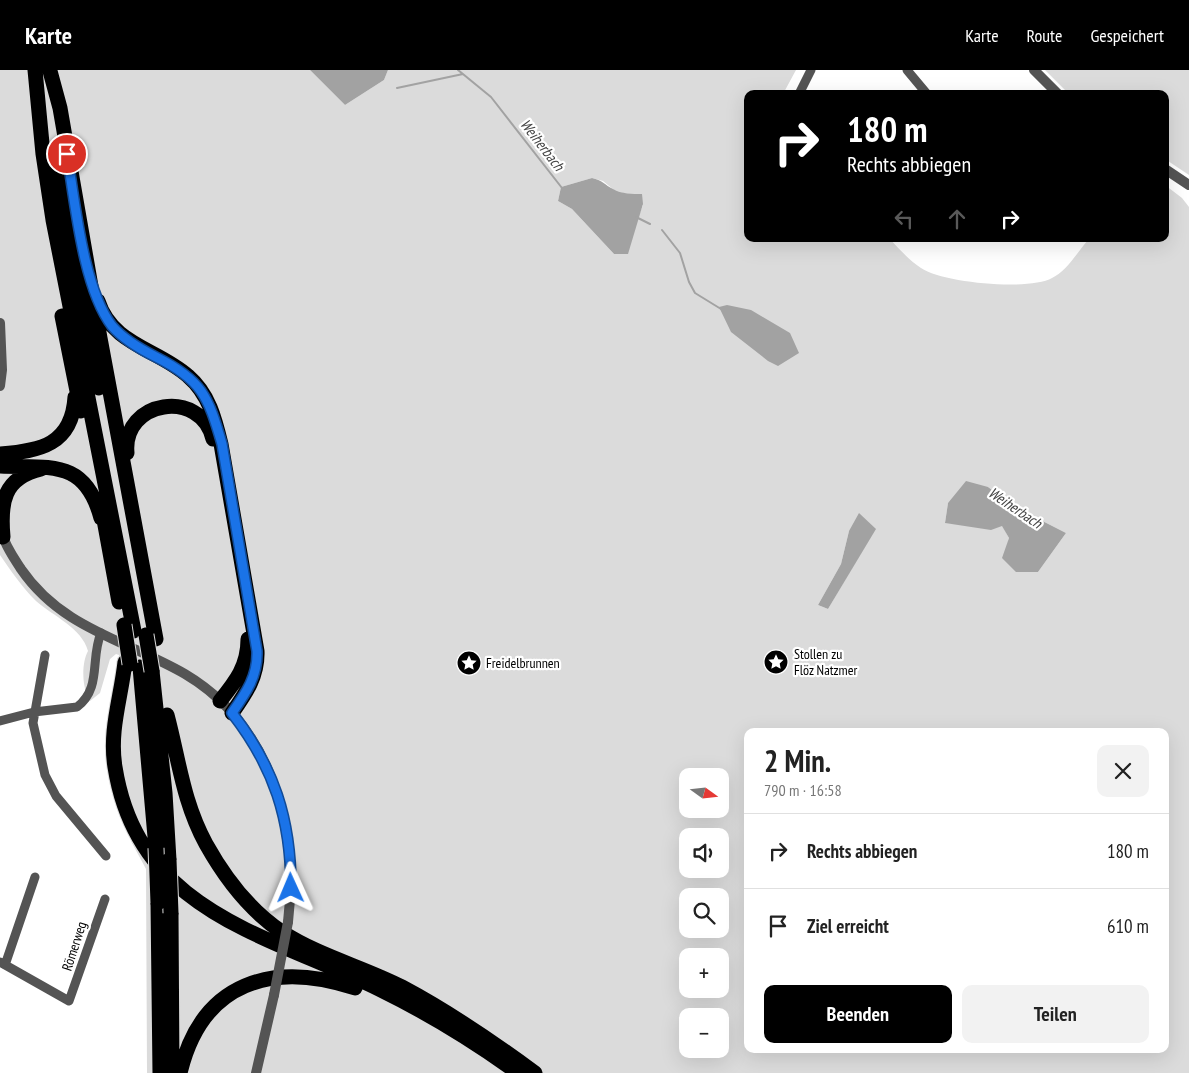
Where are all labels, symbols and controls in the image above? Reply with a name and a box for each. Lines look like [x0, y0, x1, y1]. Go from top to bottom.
text: Karte [25, 20, 72, 51]
text: Karte [965, 24, 999, 47]
text: Route [1027, 24, 1062, 47]
text: Gespeichert [1090, 24, 1164, 47]
text: 180 m [847, 106, 928, 152]
icon: right [764, 110, 829, 175]
water label: Weiherbach [516, 115, 569, 175]
pin [46, 133, 88, 175]
icon: arrive [53, 140, 81, 168]
text: Rechts abbiegen [847, 150, 971, 178]
icon: left [890, 205, 918, 233]
icon: ahead [943, 205, 971, 233]
icon: right [996, 205, 1024, 233]
water label: Weiherbach [985, 483, 1047, 533]
place label: Stollen zu Flöz Natzmer [794, 645, 858, 679]
place icon: Stollen zu Flöz Natzmer [763, 649, 789, 675]
place icon: Freidelbrunnen [456, 650, 482, 676]
place label: Freidelbrunnen [486, 654, 560, 672]
text: 2 Min. [764, 741, 831, 780]
button: close [1097, 745, 1149, 797]
north arrow [679, 768, 729, 818]
map controls [679, 768, 729, 1058]
text: 790 m · 16:58 [764, 780, 842, 800]
button: sound [679, 828, 729, 878]
icon: right [764, 837, 792, 865]
text: Rechts abbiegen [807, 839, 917, 863]
text: 180 m [1107, 839, 1149, 863]
position arrow [264, 861, 316, 913]
button: search [679, 888, 729, 938]
icon: arrive [764, 912, 792, 940]
text: Ziel erreicht [807, 914, 889, 938]
text: 610 m [1107, 914, 1149, 938]
street label: Römerweg [58, 919, 90, 973]
button: + [679, 948, 729, 998]
button: Beenden [764, 985, 952, 1043]
button: Teilen [962, 985, 1149, 1043]
button: − [679, 1008, 729, 1058]

